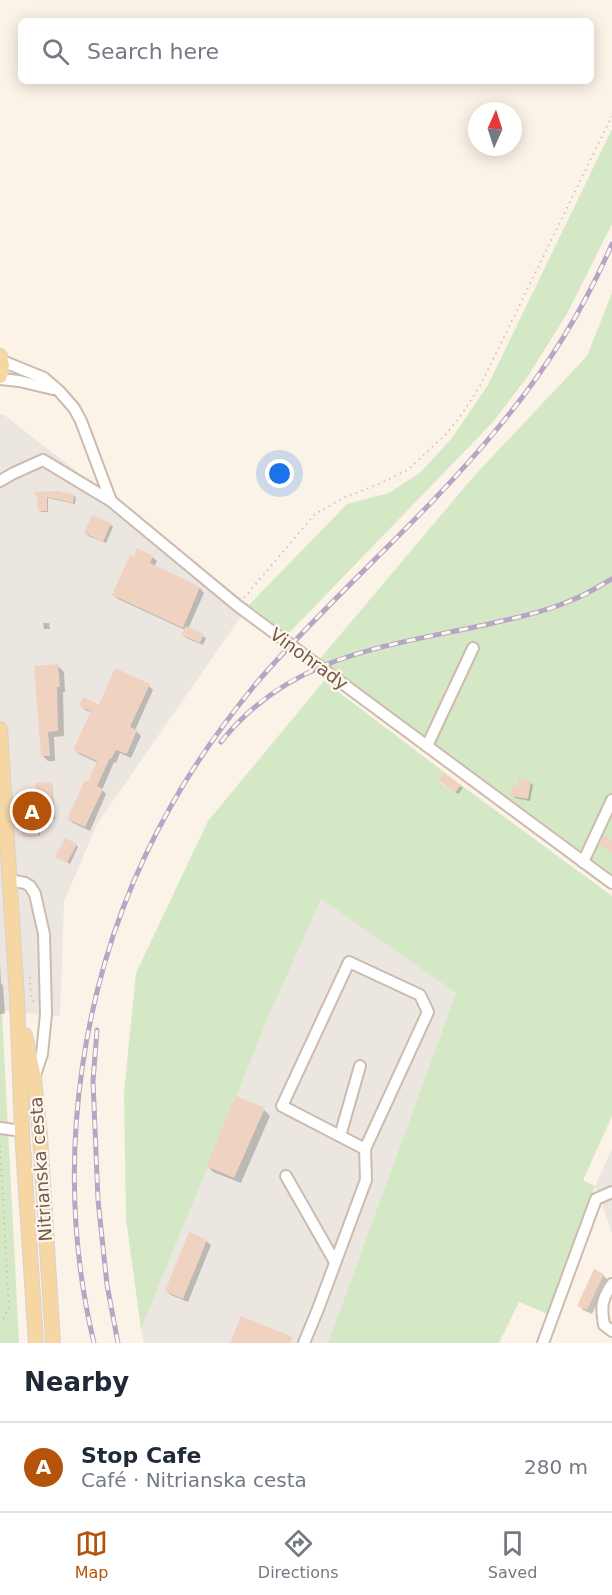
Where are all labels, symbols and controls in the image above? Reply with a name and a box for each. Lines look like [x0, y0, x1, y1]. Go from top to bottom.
search box [18, 18, 594, 84]
icon: search [39, 35, 72, 68]
text: Search here [87, 39, 219, 64]
north arrow [468, 102, 522, 156]
your location [265, 459, 294, 488]
street label: Vinohrady [266, 623, 353, 694]
pin: A [12, 788, 51, 834]
street label: Nitrianska cesta [25, 1096, 56, 1242]
text: Nearby [24, 1367, 129, 1397]
text: Stop Cafe [81, 1443, 201, 1468]
text: A [36, 1455, 51, 1479]
text: 280 m [524, 1455, 588, 1479]
text: Café · Nitrianska cesta [81, 1468, 307, 1492]
tab: Map [75, 1527, 108, 1582]
tab: Directions [258, 1527, 338, 1582]
tab: Saved [488, 1527, 537, 1582]

